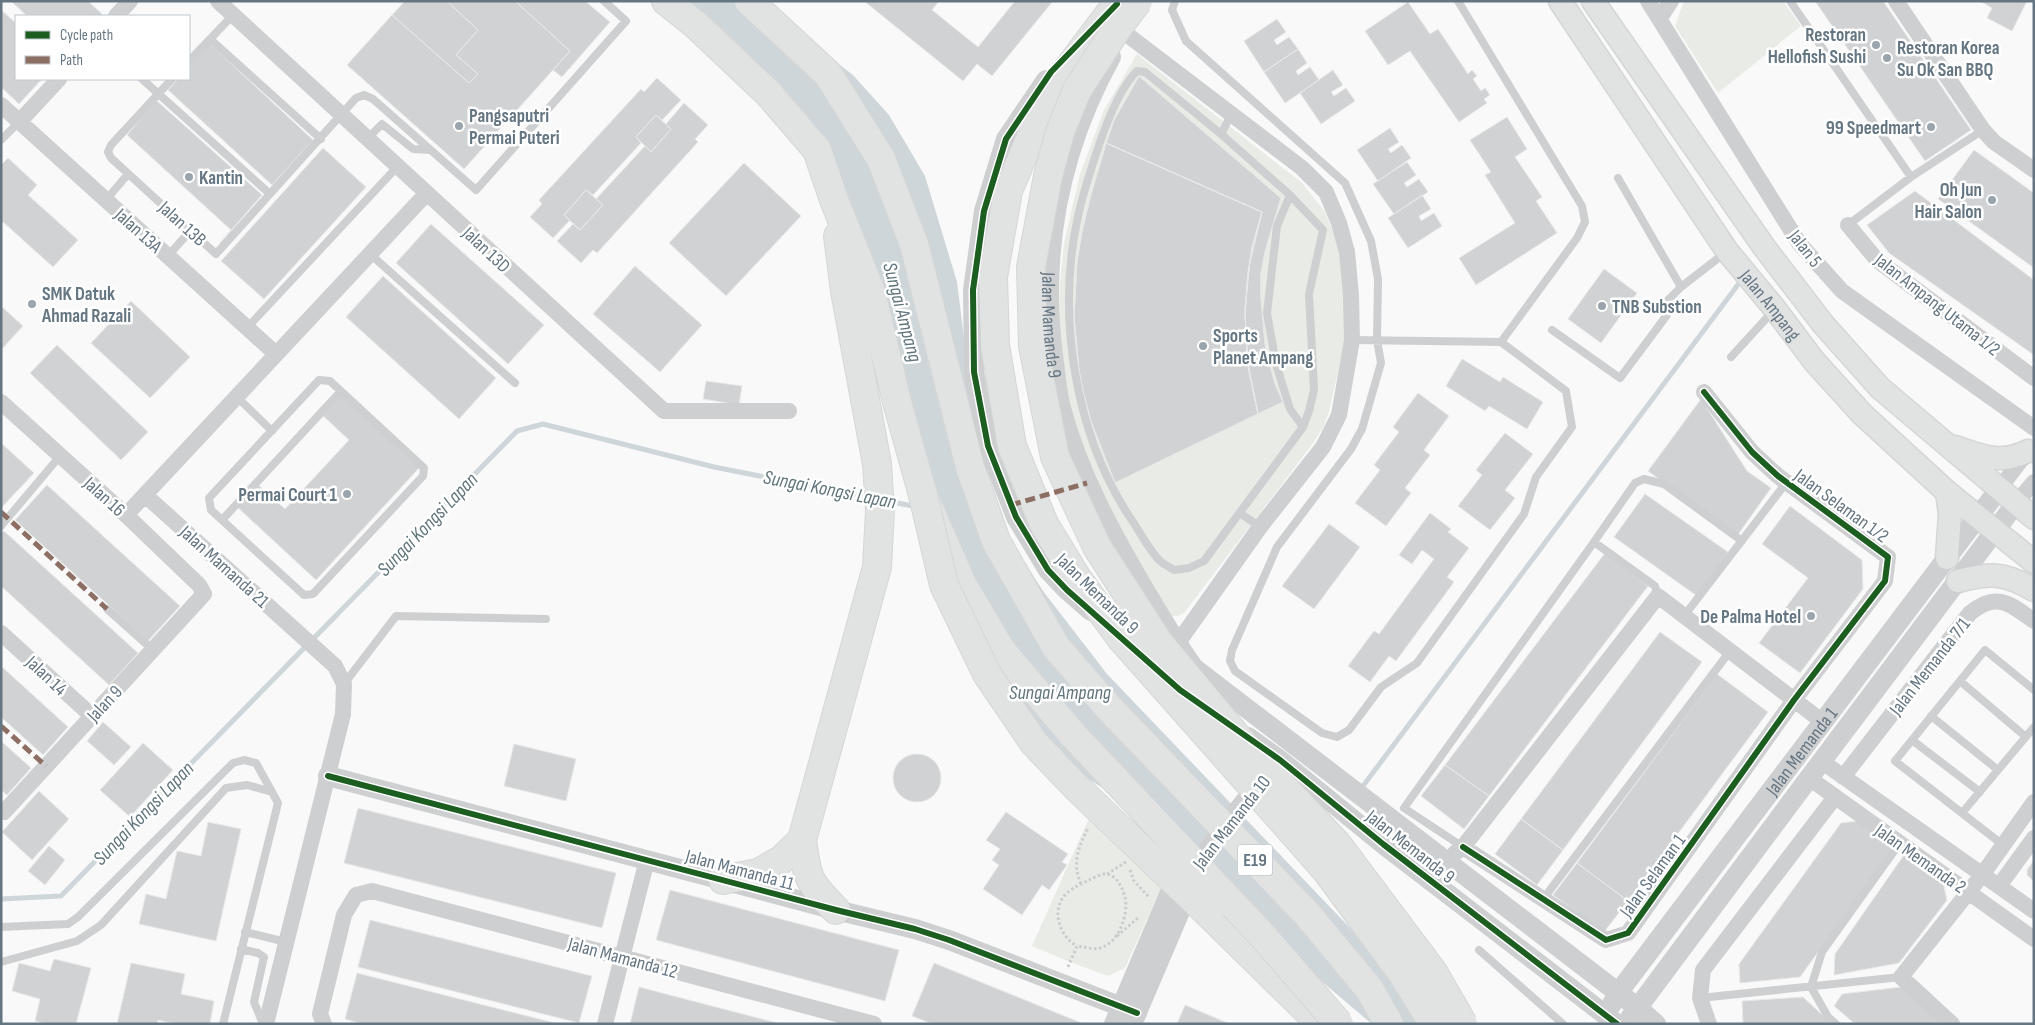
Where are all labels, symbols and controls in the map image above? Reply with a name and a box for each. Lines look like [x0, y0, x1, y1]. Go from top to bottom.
legend [15, 15, 190, 80]
place label: Restoran Hellofish Sushi [1768, 24, 1866, 69]
text: Cycle path [60, 26, 113, 45]
place label: Restoran Korea Su Ok San BBQ [1897, 37, 2000, 82]
marker: Restoran Hellofish Sushi [1870, 39, 1882, 51]
text: Path [60, 51, 83, 70]
marker: Restoran Korea Su Ok San BBQ [1881, 52, 1893, 64]
place label: Pangsaputri Permai Puteri [469, 105, 560, 150]
place label: 99 Speedmart [1826, 117, 1921, 140]
marker: Pangsaputri Permai Puteri [453, 120, 465, 132]
marker: 99 Speedmart [1925, 121, 1937, 133]
place label: Kantin [199, 167, 243, 190]
marker: Kantin [183, 171, 195, 183]
place label: Oh Jun Hair Salon [1914, 179, 1982, 224]
marker: Oh Jun Hair Salon [1986, 194, 1998, 206]
street label: Jalan 13B [153, 196, 211, 251]
street label: Jalan 13A [109, 203, 167, 259]
street label: Jalan 13D [456, 222, 515, 278]
street label: Jalan 5 [1783, 225, 1826, 272]
street label: Jalan Ampang Utama 1/2 [1869, 248, 2004, 361]
water label: Sungai Ampang [877, 260, 927, 365]
street label: Jalan Ampang [1733, 265, 1805, 346]
street label: Jalan Mamanda 9 [1036, 271, 1066, 379]
place label: SMK Datuk Ahmad Razali [41, 283, 131, 328]
place label: TNB Substion [1612, 296, 1702, 319]
marker: SMK Datuk Ahmad Razali [26, 298, 38, 310]
marker: TNB Substion [1596, 300, 1608, 312]
place label: Sports Planet Ampang [1213, 325, 1313, 370]
marker: Sports Planet Ampang [1197, 340, 1209, 352]
street label: Jalan Selaman 1/2 [1789, 464, 1893, 548]
water label: Sungai Kongsi Lapan [761, 465, 898, 515]
water label: Sungai Kongsi Lapan [372, 468, 483, 581]
street label: Jalan 16 [78, 472, 130, 522]
place label: Permai Court 1 [238, 484, 338, 507]
marker: Permai Court 1 [341, 488, 353, 500]
street label: Jalan Mamanda 21 [174, 520, 274, 613]
street label: Jalan Memanda 9 [1050, 548, 1143, 639]
place label: De Palma Hotel [1700, 606, 1801, 629]
marker: De Palma Hotel [1805, 610, 1817, 622]
street label: Jalan Memanda 7/1 [1884, 613, 1976, 721]
street label: Jalan 14 [20, 651, 71, 701]
street label: Jalan 9 [82, 681, 128, 728]
water label: Sungai Ampang [1009, 681, 1111, 705]
street label: Jalan Memanda 1 [1761, 703, 1843, 801]
water label: Sungai Kongsi Lapan [88, 757, 199, 870]
street label: Jalan Mamanda 10 [1188, 771, 1276, 875]
street label: Jalan Memanda 9 [1360, 805, 1459, 889]
street label: Jalan Memanda 2 [1869, 819, 1970, 899]
street label: Jalan Selaman 1 [1615, 830, 1691, 923]
road number: E19 [1238, 844, 1272, 876]
street label: Jalan Mamanda 11 [682, 845, 797, 896]
street label: Jalan Mamanda 12 [564, 933, 680, 984]

